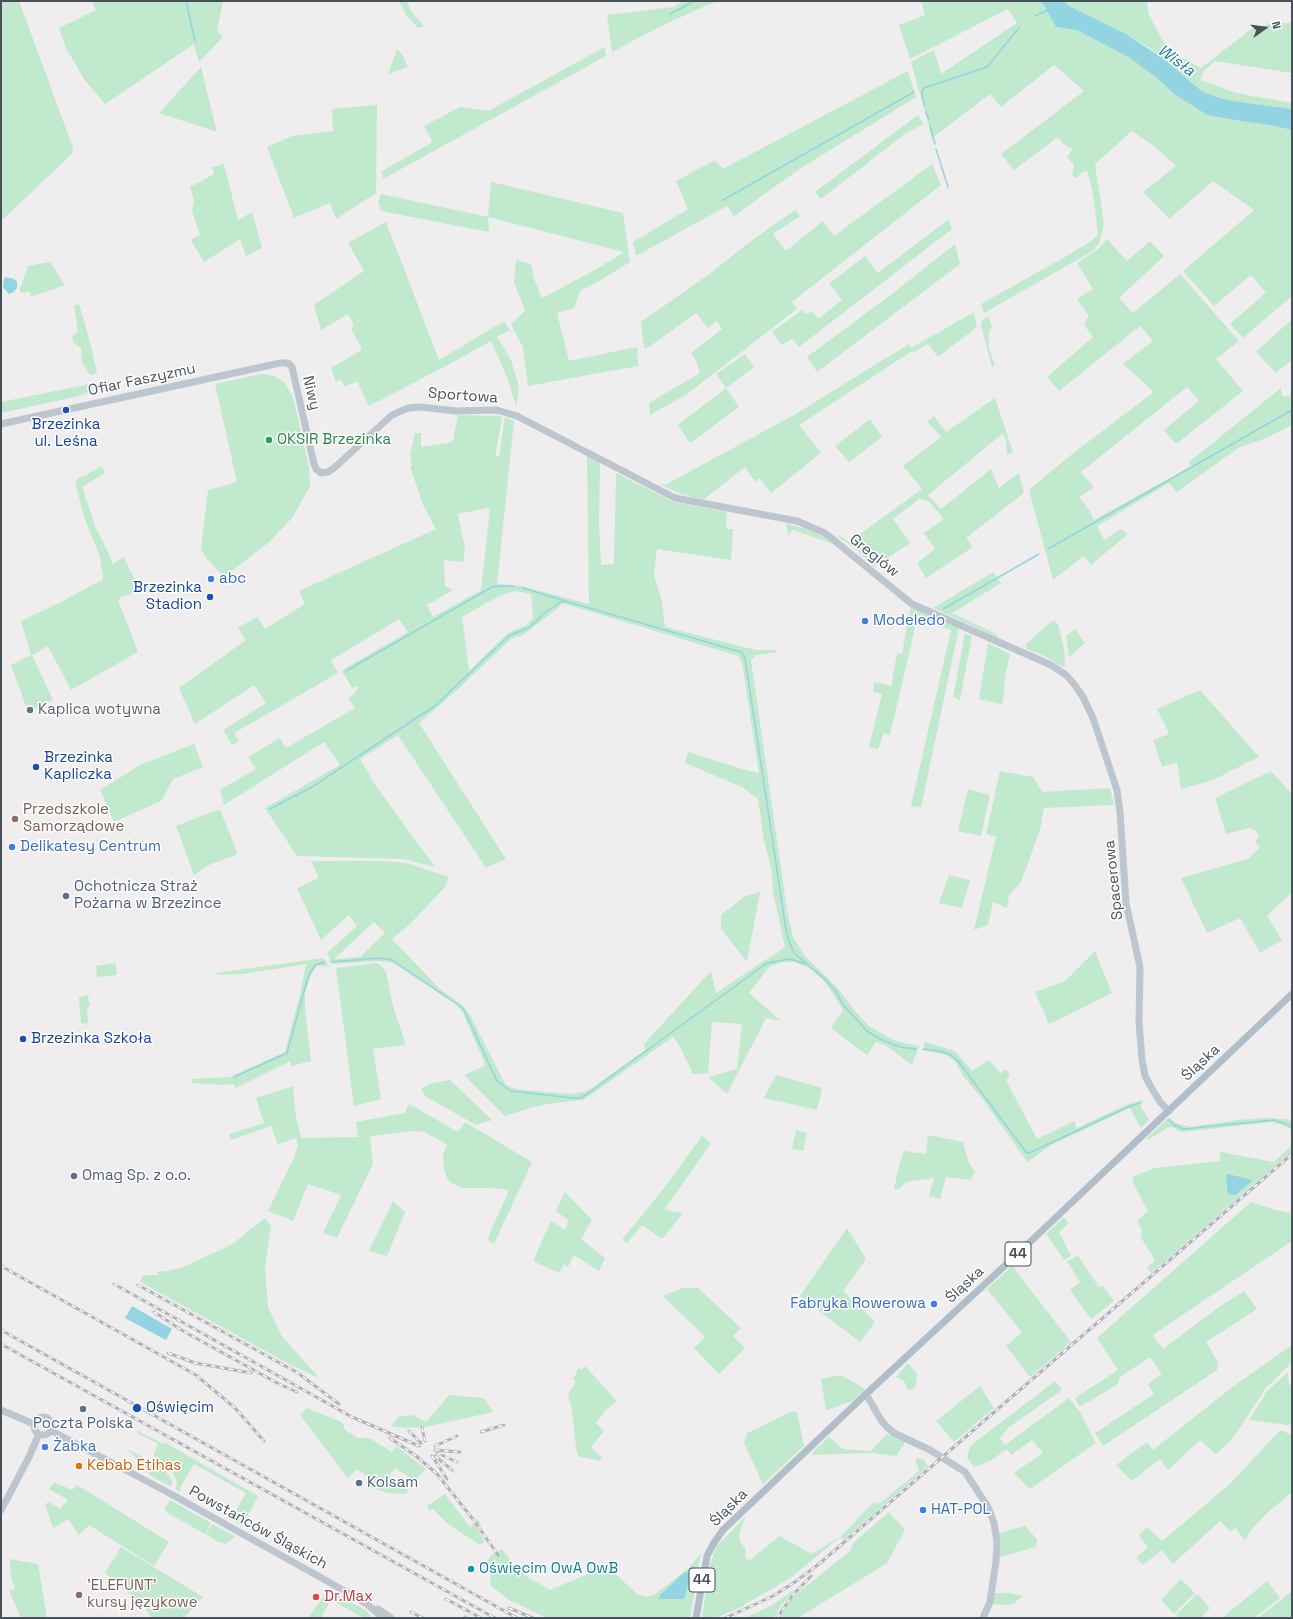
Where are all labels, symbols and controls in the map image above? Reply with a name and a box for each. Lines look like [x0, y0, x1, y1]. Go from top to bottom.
north arrow [1245, 8, 1285, 48]
text: N [1269, 20, 1284, 30]
water label: Wisła [1154, 41, 1198, 81]
street label: Ofiar Faszyzmu [87, 360, 197, 400]
street label: Niwy [298, 374, 324, 412]
street label: Sportowa [427, 385, 499, 407]
marker: Brzezinka ul. Leśna [61, 405, 71, 415]
place label: Brzezinka ul. Leśna [32, 416, 100, 451]
place label: OKSIR Brzezinka [277, 431, 391, 449]
marker: OKSIR Brzezinka [264, 435, 274, 445]
street label: Greglów [846, 531, 902, 581]
place label: abc [219, 570, 246, 588]
marker: abc [206, 574, 216, 584]
place label: Brzezinka Stadion [133, 579, 202, 614]
marker: Brzezinka Stadion [205, 592, 215, 602]
place label: Modeledo [873, 612, 945, 630]
marker: Modeledo [860, 616, 870, 626]
place label: Kaplica wotywna [38, 701, 161, 719]
marker: Kaplica wotywna [25, 705, 35, 715]
place label: Brzezinka Kapliczka [44, 749, 113, 784]
marker: Brzezinka Kapliczka [31, 762, 41, 772]
place label: Przedszkole Samorządowe [23, 801, 124, 836]
marker: Przedszkole Samorządowe [10, 814, 20, 824]
place label: Delikatesy Centrum [20, 838, 161, 856]
street label: Spacerowa [1101, 839, 1127, 921]
marker: Delikatesy Centrum [7, 842, 17, 852]
place label: Ochotnicza Straż Pożarna w Brzezince [74, 878, 222, 913]
marker: Ochotnicza Straż Pożarna w Brzezince [61, 891, 71, 901]
place label: Brzezinka Szkoła [31, 1030, 152, 1048]
marker: Brzezinka Szkoła [18, 1034, 28, 1044]
street label: Śląska [1178, 1041, 1224, 1085]
place label: Omag Sp. z o.o. [82, 1167, 191, 1185]
marker: Omag Sp. z o.o. [69, 1171, 79, 1181]
road number: 44 [1005, 1242, 1031, 1266]
street label: Śląska [942, 1263, 988, 1307]
place label: Fabryka Rowerowa [790, 1295, 926, 1313]
marker: Fabryka Rowerowa [929, 1299, 939, 1309]
place label: Oświęcim [146, 1399, 214, 1417]
marker: Oświęcim [131, 1402, 143, 1414]
marker: Poczta Polska [78, 1404, 88, 1414]
place label: Poczta Polska [33, 1415, 133, 1433]
place label: Żabka [53, 1438, 96, 1456]
marker: Żabka [40, 1442, 50, 1452]
place label: Kebab Etihas [87, 1457, 181, 1475]
marker: Kebab Etihas [74, 1461, 84, 1471]
place label: Kolsam [367, 1474, 418, 1492]
marker: Kolsam [354, 1478, 364, 1488]
street label: Powstańców Śląskich [186, 1482, 330, 1574]
street label: Śląska [706, 1485, 752, 1531]
place label: HAT-POL [931, 1501, 991, 1519]
marker: HAT-POL [918, 1505, 928, 1515]
place label: Oświęcim OwA OwB [479, 1560, 618, 1578]
marker: Oświęcim OwA OwB [466, 1564, 476, 1574]
road number: 44 [689, 1568, 715, 1592]
place label: 'ELEFUNT' kursy językowe [87, 1577, 198, 1612]
place label: Dr.Max [324, 1588, 373, 1606]
marker: 'ELEFUNT' kursy językowe [74, 1590, 84, 1600]
marker: Dr.Max [311, 1592, 321, 1602]

